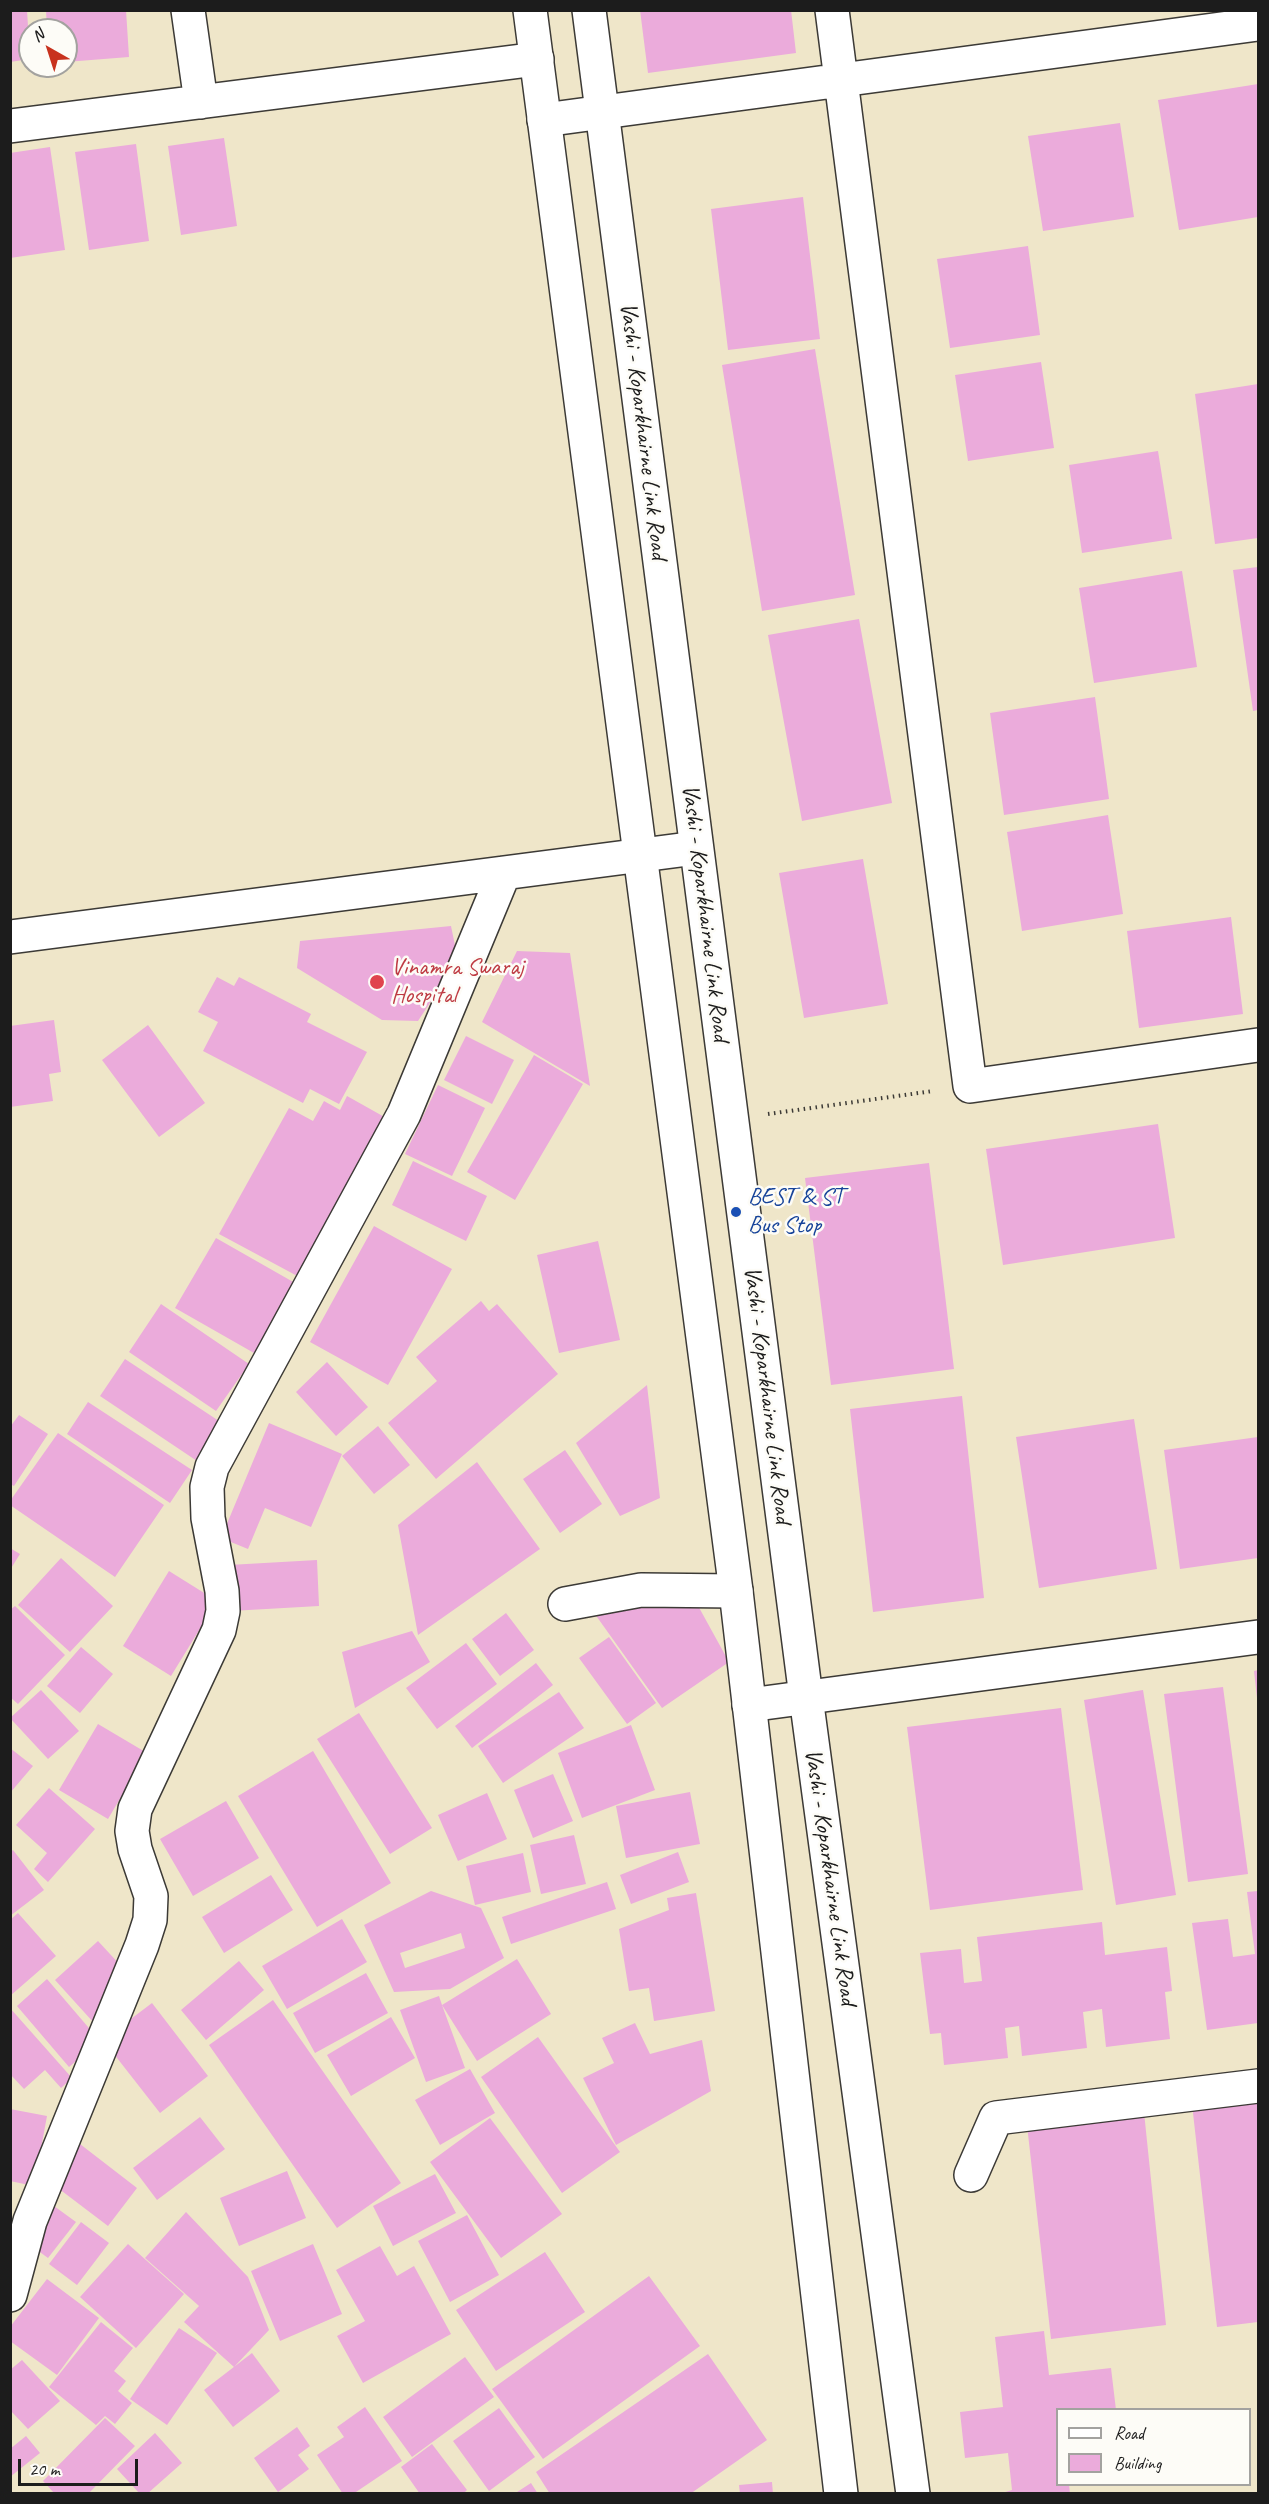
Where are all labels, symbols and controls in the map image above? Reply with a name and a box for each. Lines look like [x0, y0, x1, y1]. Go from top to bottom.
north arrow [18, 18, 78, 78]
text: N [28, 25, 48, 46]
street label: Vashi - Koparkhairne Link Road [613, 301, 673, 561]
street label: Vashi - Koparkhairne Link Road [675, 783, 735, 1043]
place label: Vinamra Swaraj Hospital [391, 954, 524, 1010]
marker: Vinamra Swaraj Hospital [368, 973, 386, 991]
place label: BEST & ST Bus Stop [748, 1184, 843, 1240]
marker: BEST & ST Bus Stop [729, 1205, 743, 1219]
street label: Vashi - Koparkhairne Link Road [737, 1265, 797, 1525]
street label: Vashi - Koparkhairne Link Road [798, 1747, 862, 2007]
legend [1056, 2408, 1251, 2486]
text: Road [1114, 2422, 1144, 2444]
scale bar [21, 2447, 141, 2485]
text: Building [1114, 2452, 1161, 2474]
text: 20 m [29, 2458, 60, 2480]

